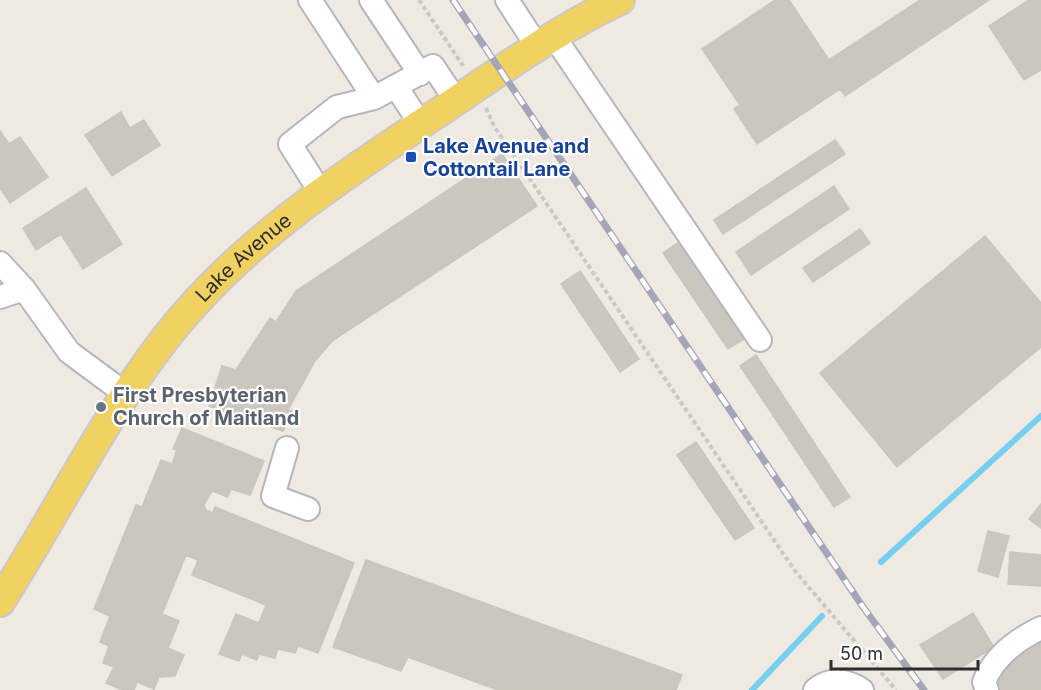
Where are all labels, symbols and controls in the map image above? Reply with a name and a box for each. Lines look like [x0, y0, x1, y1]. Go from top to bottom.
place label: Lake Avenue and Cottontail Lane [423, 134, 589, 181]
marker: Lake Avenue and Cottontail Lane [404, 150, 418, 164]
street label: Lake Avenue [191, 208, 296, 307]
place label: First Presbyterian Church of Maitland [113, 383, 299, 430]
marker: First Presbyterian Church of Maitland [94, 400, 108, 414]
scale bar [831, 633, 978, 671]
text: 50 m [840, 643, 883, 664]

